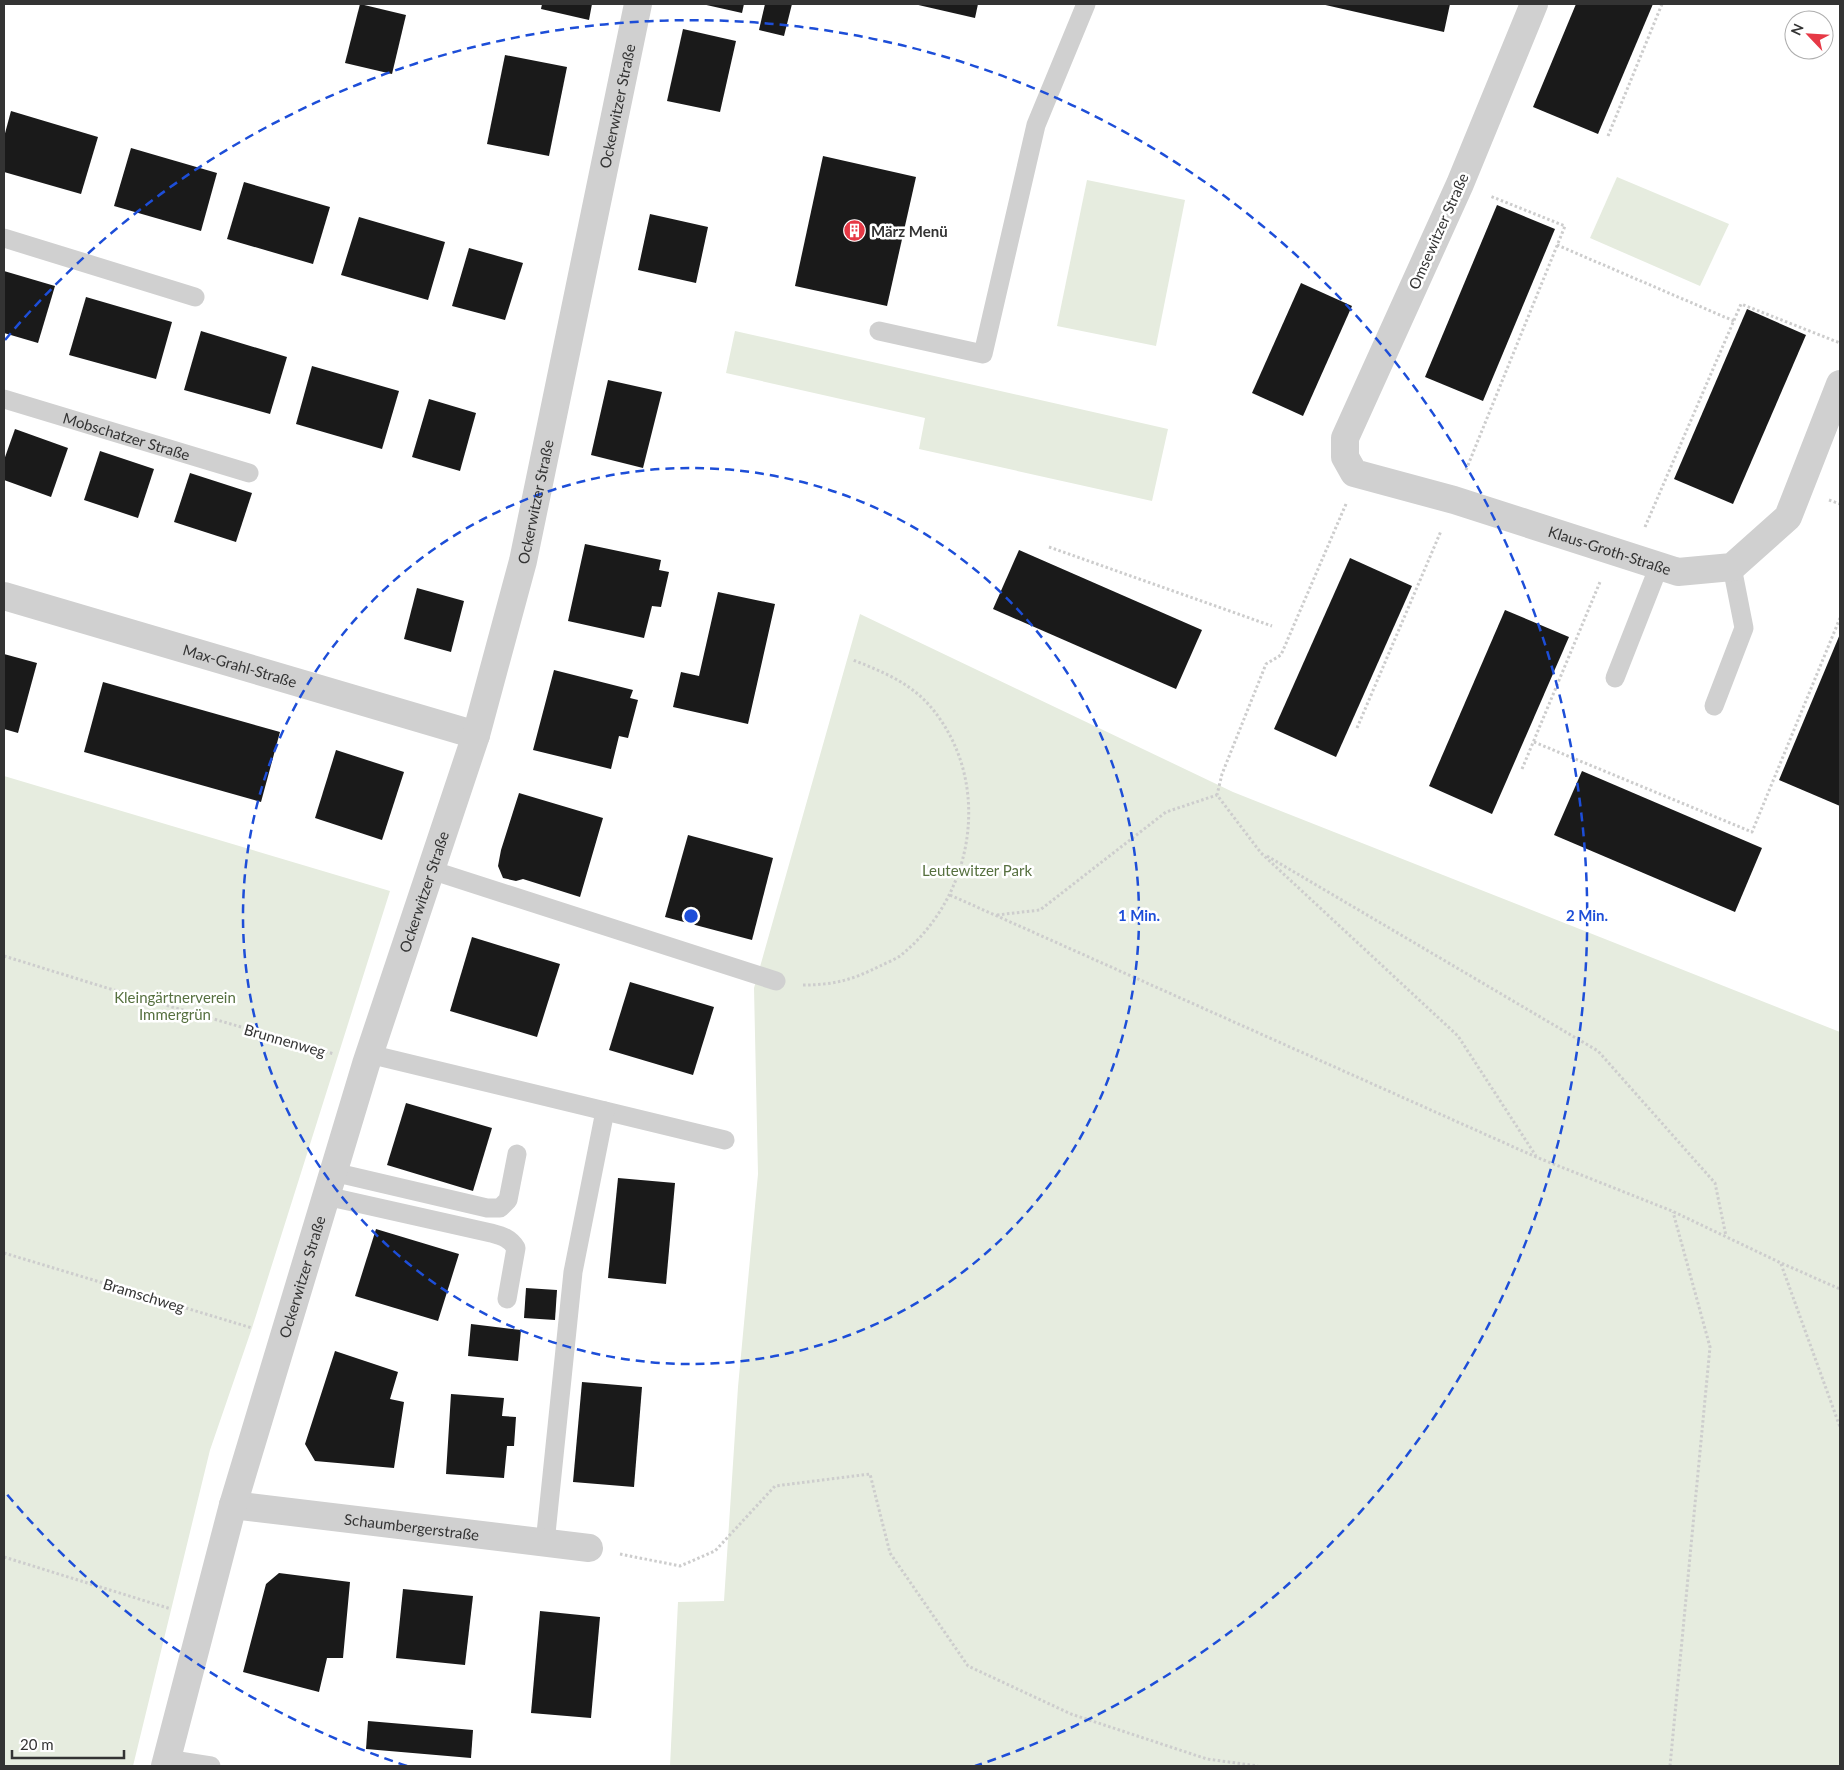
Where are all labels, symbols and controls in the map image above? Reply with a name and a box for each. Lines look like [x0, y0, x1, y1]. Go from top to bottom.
north arrow [1784, 10, 1834, 60]
text: N [1787, 21, 1807, 38]
street label: Ockerwitzer Straße [595, 42, 639, 170]
street label: Omsewitzer Straße [1404, 170, 1472, 292]
building icon: März Menü [843, 219, 867, 243]
place label: März Menü [871, 222, 948, 240]
street label: Mobschatzer Straße [61, 408, 192, 464]
street label: Ockerwitzer Straße [514, 438, 557, 566]
street label: Klaus-Groth-Straße [1546, 522, 1673, 578]
street label: Max-Grahl-Straße [181, 640, 299, 691]
street label: Ockerwitzer Straße [395, 829, 452, 955]
park label: Leutewitzer Park [922, 861, 1032, 879]
text: 1 Min. [1118, 906, 1160, 924]
text: 2 Min. [1566, 906, 1608, 924]
centre of rings [682, 907, 700, 925]
park label: Kleingärtnerverein Immergrün [114, 988, 236, 1023]
street label: Brunnenweg [242, 1020, 328, 1060]
street label: Ockerwitzer Straße [275, 1214, 329, 1340]
street label: Bramschweg [101, 1274, 187, 1316]
street label: Schaumbergerstraße [343, 1510, 480, 1544]
scale bar [12, 1728, 125, 1760]
text: 20 m [20, 1735, 54, 1753]

